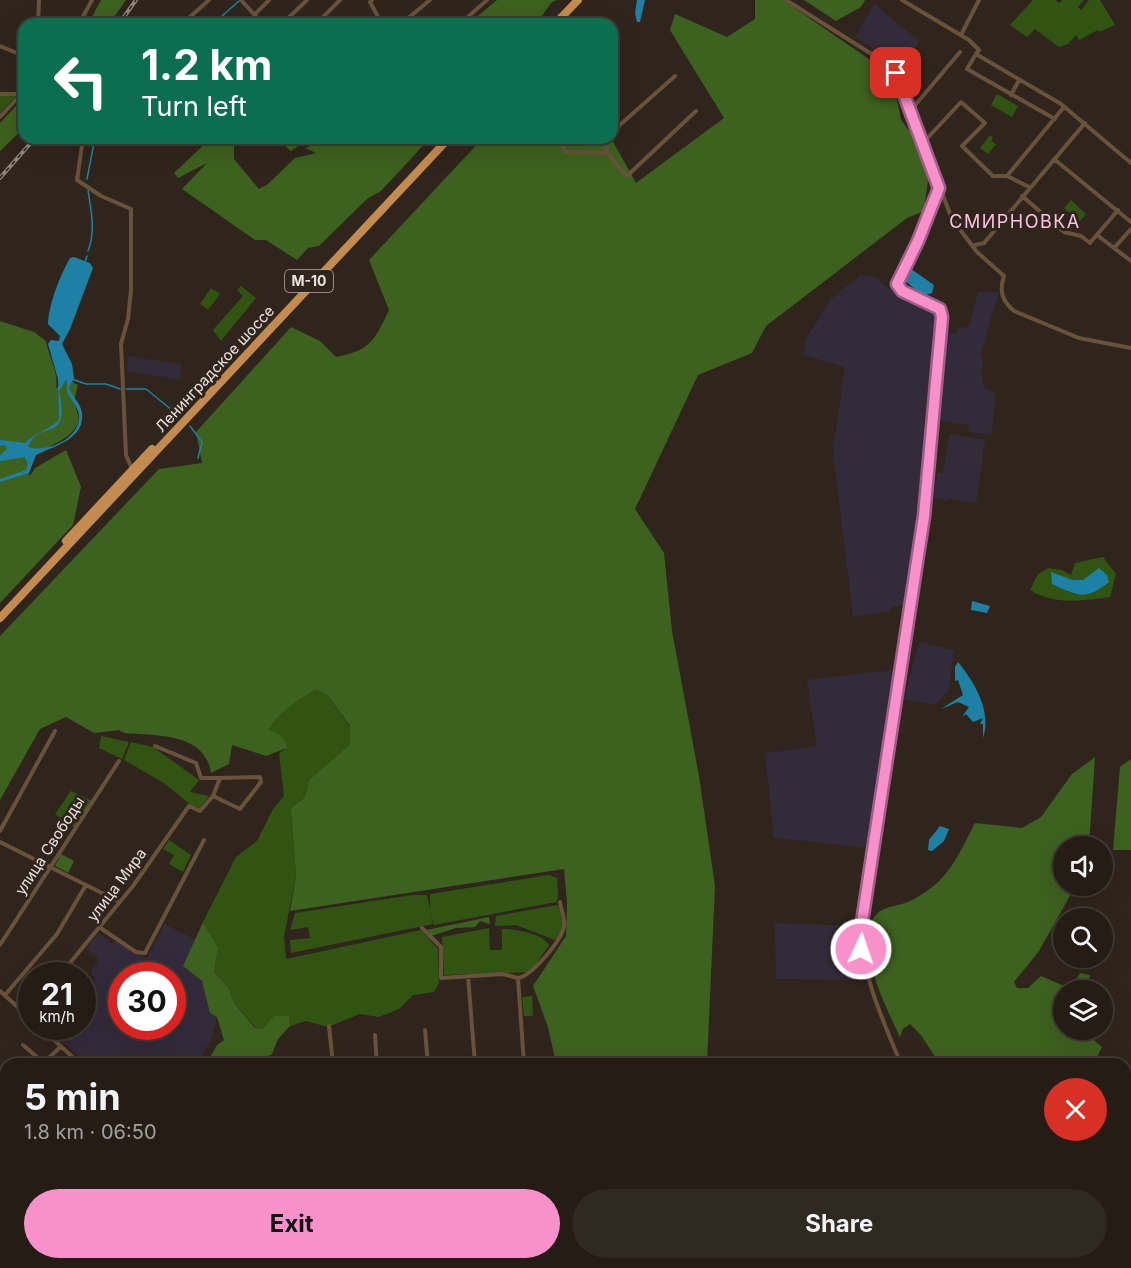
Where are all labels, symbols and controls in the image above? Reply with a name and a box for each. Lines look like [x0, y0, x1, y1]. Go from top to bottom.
text: 1.2 km [141, 39, 272, 90]
icon: left [42, 42, 120, 120]
pin [870, 47, 921, 98]
icon: arrive [879, 56, 912, 89]
text: Turn left [141, 90, 247, 123]
district label: СМИРНОВКА [949, 211, 1081, 232]
road number: М-10 [285, 270, 333, 292]
street label: Ленинградское шоссе [151, 301, 278, 436]
street label: улица Свободы [11, 793, 88, 899]
map controls [1053, 836, 1113, 1040]
button: sound [1053, 836, 1113, 896]
street label: улица Мира [83, 844, 150, 925]
button: search [1053, 908, 1113, 968]
position arrow [829, 917, 893, 981]
speed limit sign: 30 [108, 962, 186, 1040]
text: 21 [41, 976, 73, 1012]
button: layers [1053, 980, 1113, 1040]
text: km/h [39, 1007, 75, 1026]
text: 5 min [24, 1075, 121, 1119]
button: close [1044, 1078, 1107, 1141]
text: 1.8 km · 06:50 [24, 1120, 157, 1144]
button: Exit [24, 1189, 560, 1258]
button: Share [572, 1189, 1107, 1258]

